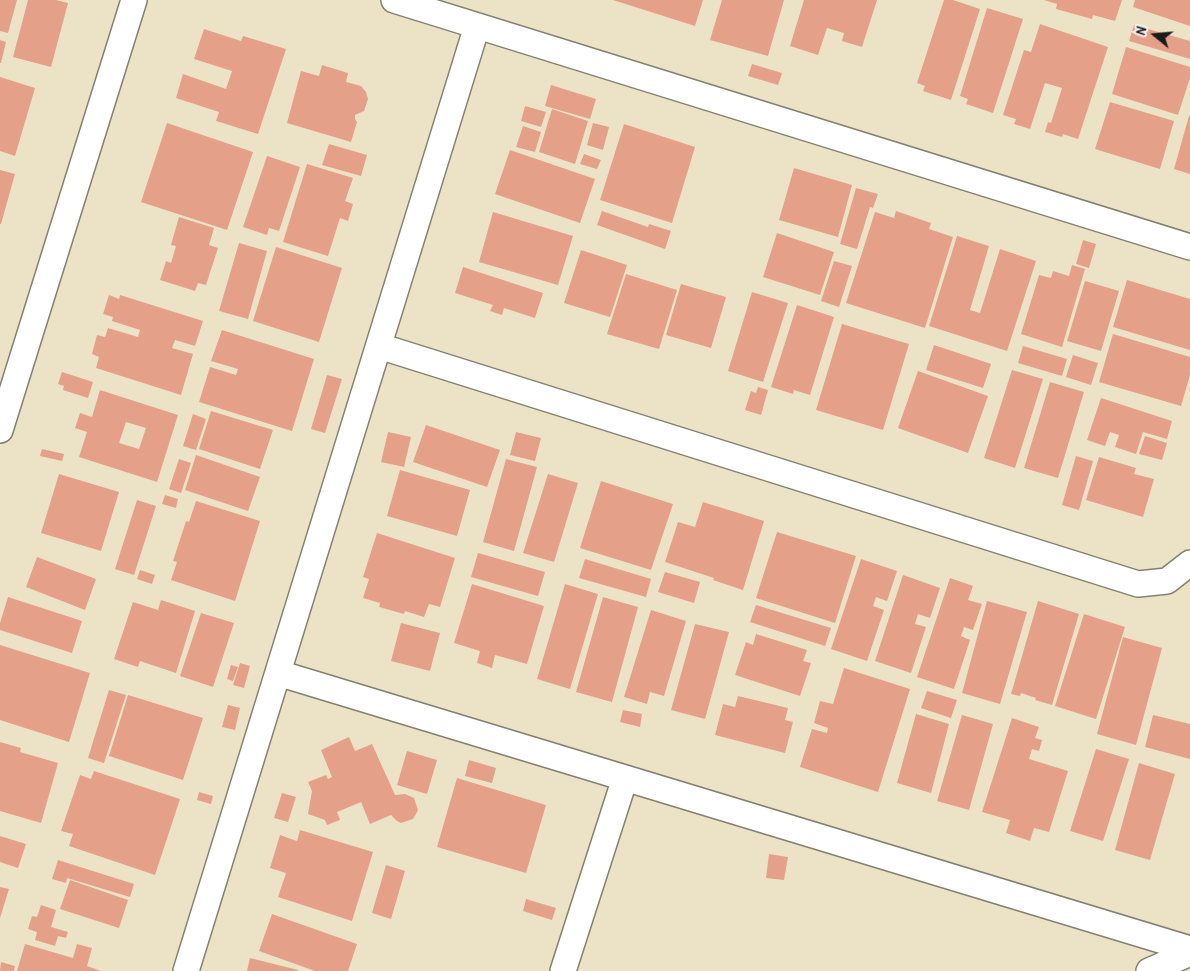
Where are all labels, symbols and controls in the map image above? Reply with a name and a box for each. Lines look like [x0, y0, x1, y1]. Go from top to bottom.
north arrow [1130, 10, 1180, 60]
text: N [1130, 24, 1150, 37]

